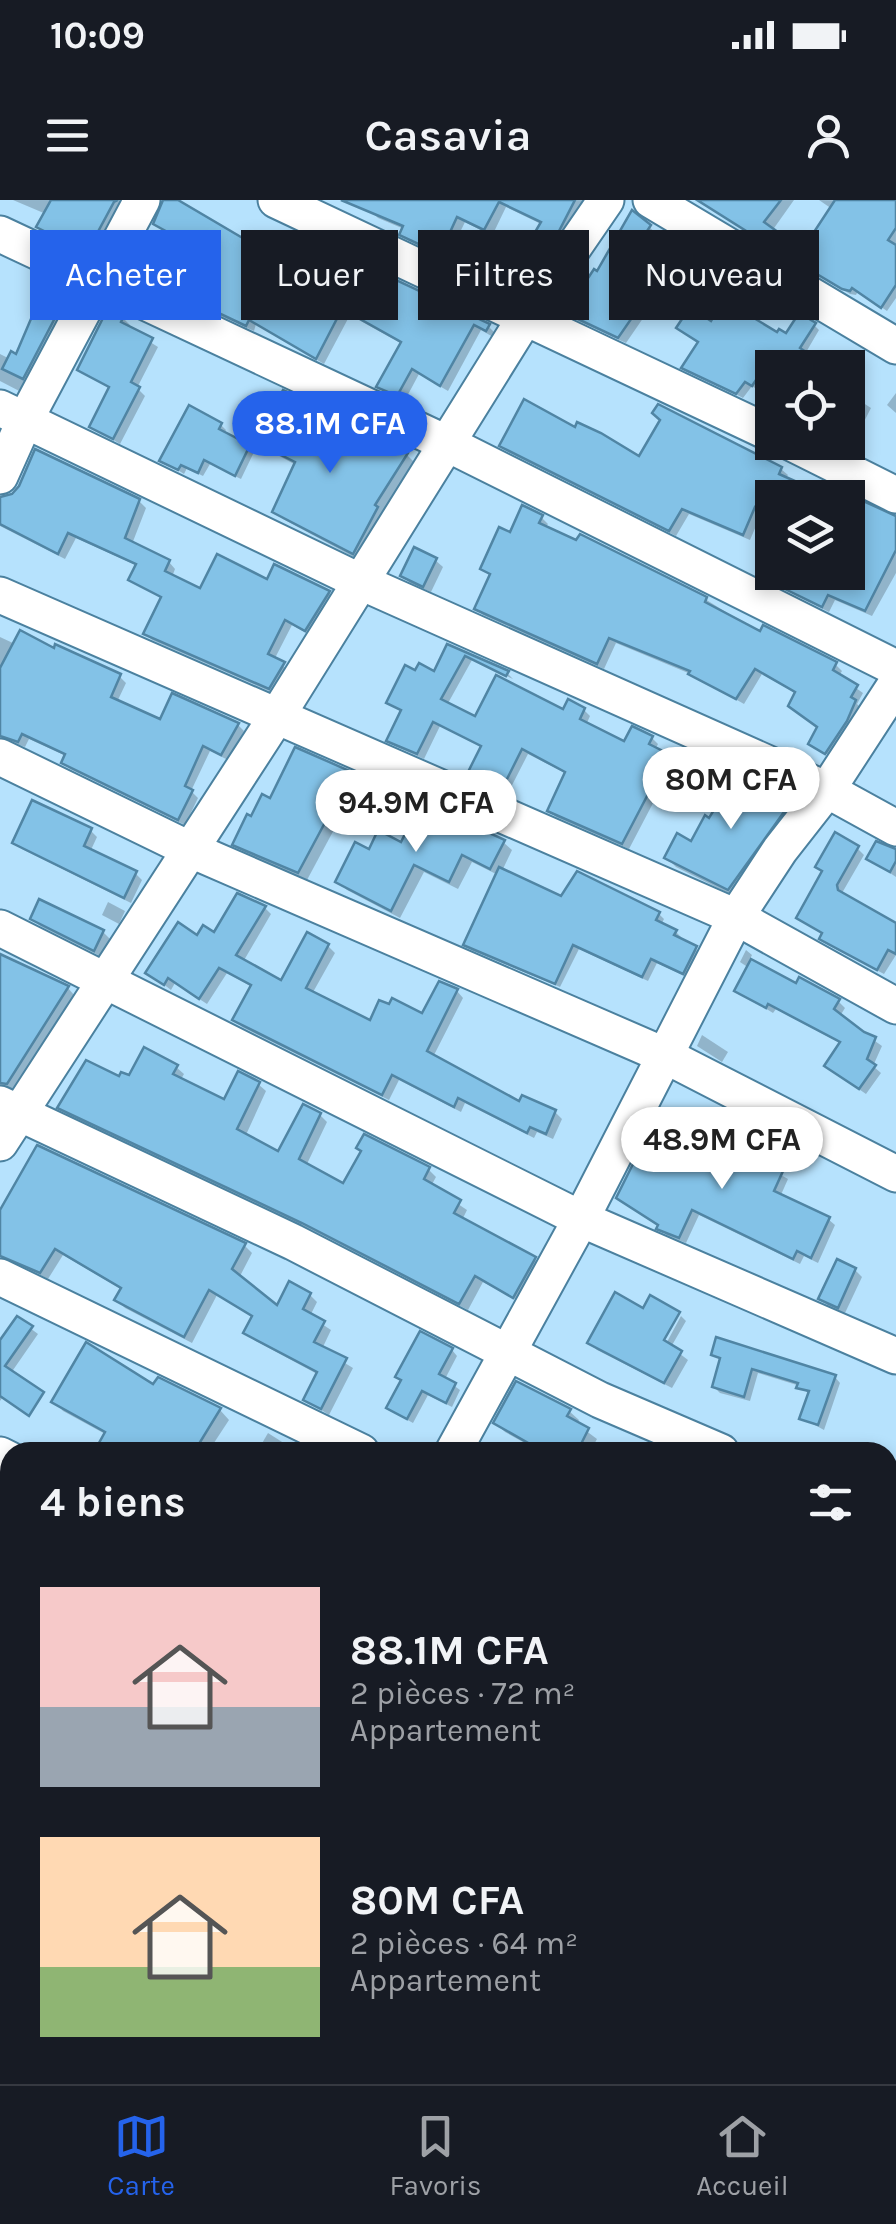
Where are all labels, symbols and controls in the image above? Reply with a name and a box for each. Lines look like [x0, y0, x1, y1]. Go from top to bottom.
text: 10:09 [50, 13, 145, 58]
icon: menu [40, 108, 95, 163]
icon: person [801, 108, 856, 163]
text: Casavia [364, 109, 532, 161]
chip: Acheter [30, 230, 221, 320]
chip: Louer [241, 230, 398, 320]
chip: Filtres [418, 230, 589, 320]
chip: Nouveau [609, 230, 819, 320]
map controls [755, 350, 865, 590]
button: locate [755, 350, 865, 460]
pin: 88.1M CFA [216, 391, 444, 476]
text: 88.1M CFA [254, 405, 406, 442]
button: layers [755, 480, 865, 590]
pin: 80M CFA [639, 747, 823, 832]
text: 80M CFA [665, 761, 797, 798]
pin: 94.9M CFA [302, 770, 530, 855]
text: 94.9M CFA [338, 784, 494, 821]
pin: 48.9M CFA [608, 1107, 836, 1192]
text: 48.9M CFA [643, 1121, 801, 1158]
icon: filters [803, 1475, 858, 1530]
text: 4 biens [40, 1477, 186, 1527]
text: 88.1M CFA [350, 1625, 549, 1675]
icon: home [120, 1627, 240, 1747]
text: 2 pièces · 72 m² [350, 1675, 575, 1712]
text: Appartement [350, 1712, 541, 1749]
text: 80M CFA [350, 1875, 524, 1925]
icon: home [120, 1877, 240, 1997]
text: 2 pièces · 64 m² [350, 1925, 578, 1962]
text: Appartement [350, 1962, 541, 1999]
tab: Carte [107, 2109, 175, 2202]
tab: Favoris [390, 2109, 482, 2202]
tab: Accueil [696, 2109, 789, 2202]

